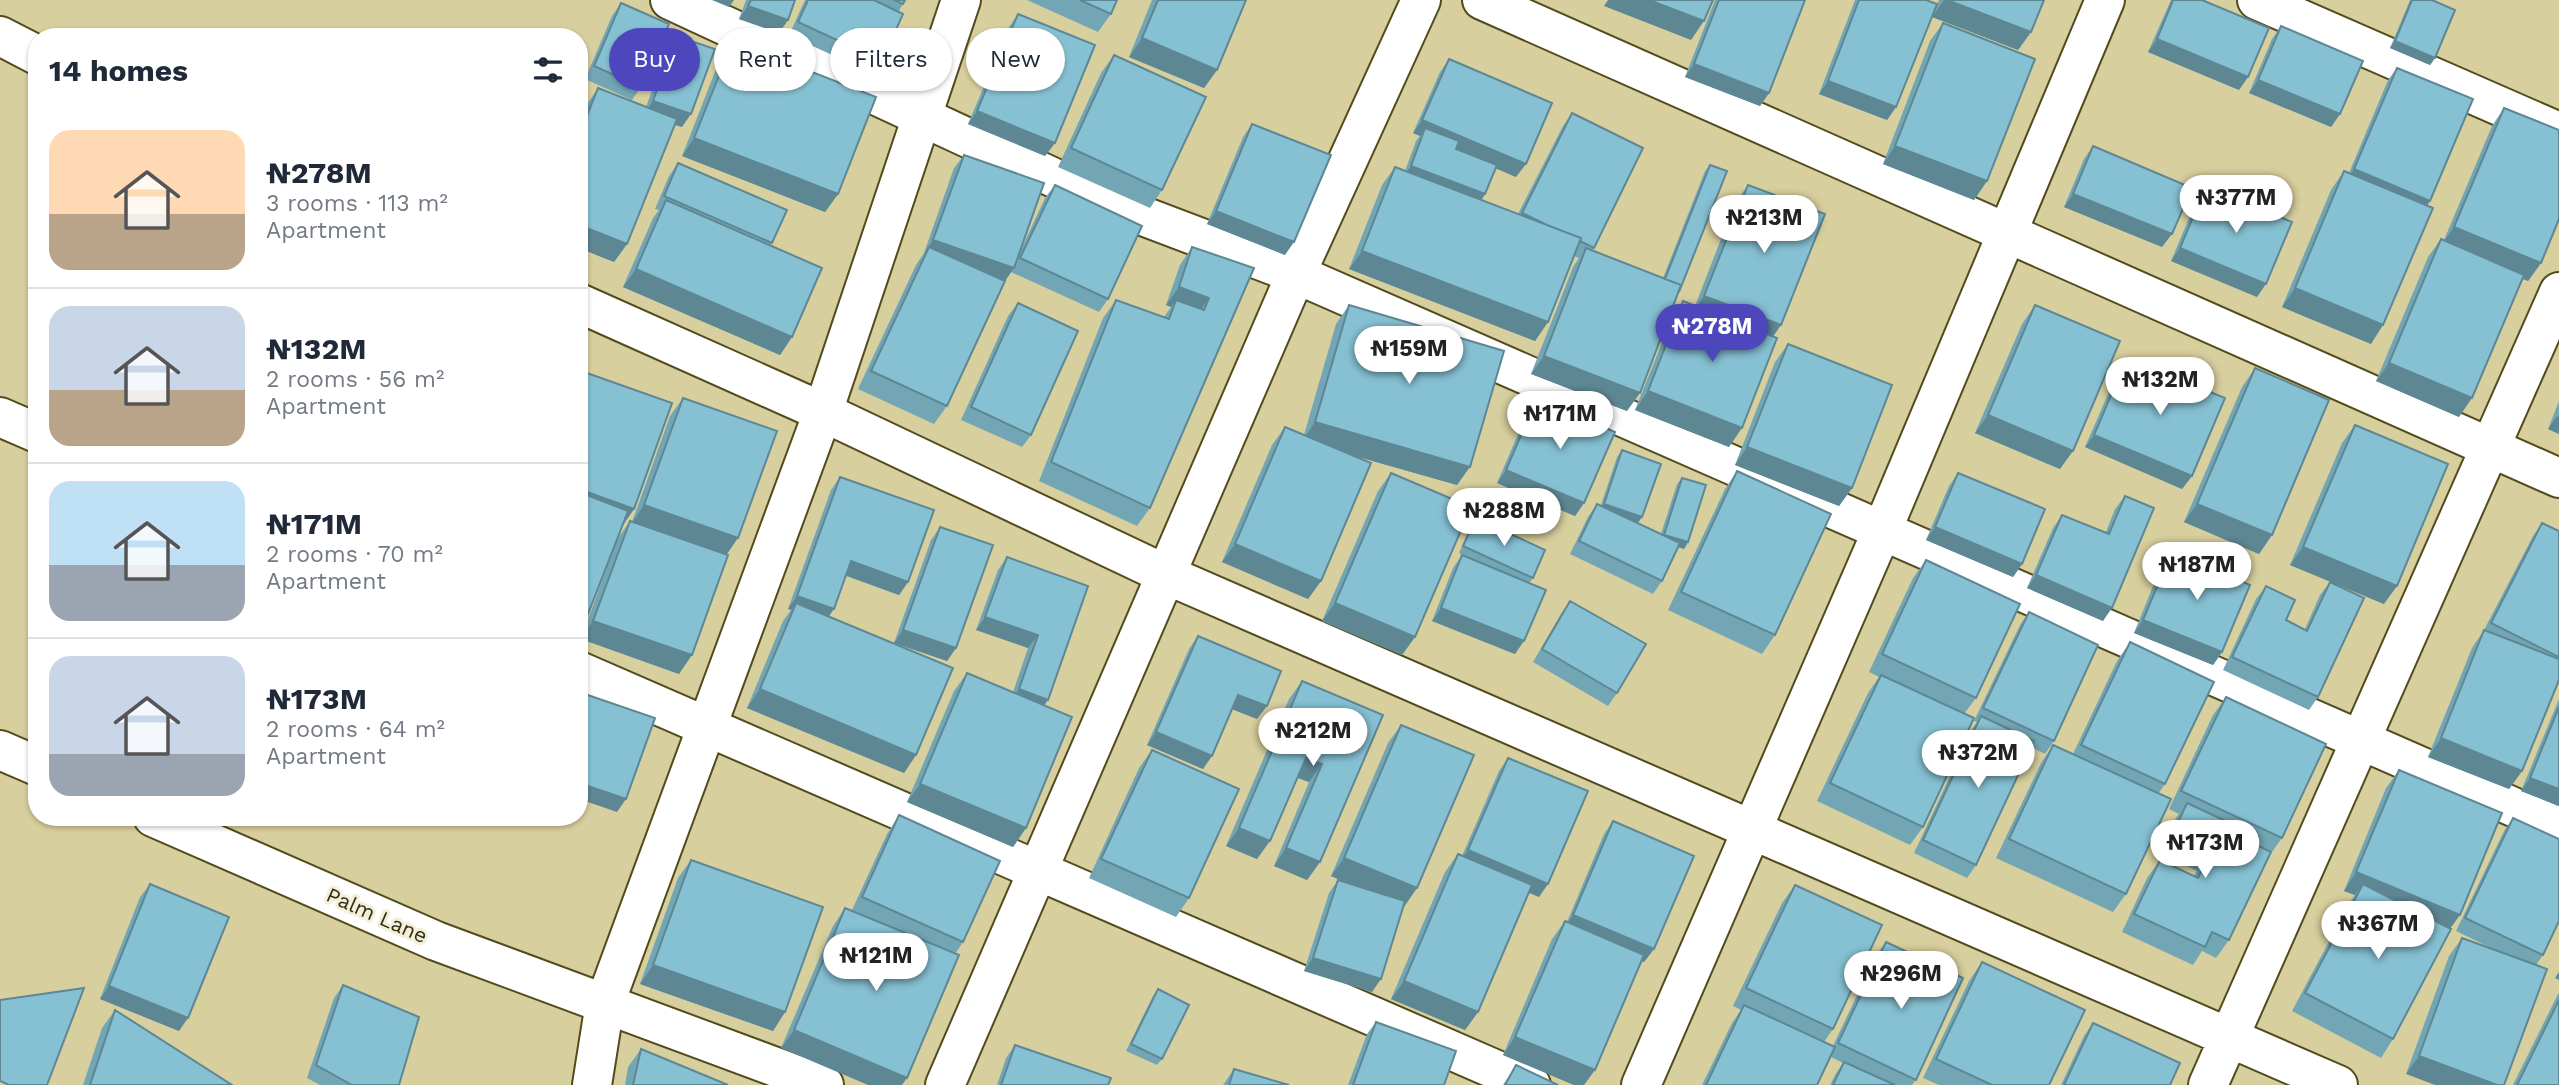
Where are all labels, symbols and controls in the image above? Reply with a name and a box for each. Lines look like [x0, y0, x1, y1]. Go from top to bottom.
chip: Buy [609, 28, 700, 91]
chip: Rent [714, 28, 816, 91]
chip: Filters [830, 28, 952, 91]
chip: New [966, 28, 1065, 91]
icon: filters [529, 51, 567, 89]
text: 14 homes [49, 53, 188, 88]
text: ₦278M [266, 155, 372, 190]
icon: home [105, 158, 189, 242]
pin: ₦377M [2187, 176, 2285, 235]
text: ₦377M [2196, 184, 2276, 211]
text: 3 rooms · 113 m² [266, 190, 448, 217]
pin: ₦213M [1715, 196, 1813, 255]
text: ₦213M [1725, 204, 1803, 231]
text: Apartment [266, 217, 386, 244]
pin: ₦278M [1663, 304, 1761, 364]
text: ₦278M [1671, 313, 1753, 340]
pin: ₦159M [1360, 326, 1458, 386]
text: ₦132M [266, 331, 367, 366]
icon: home [105, 334, 189, 418]
text: ₦159M [1370, 335, 1448, 362]
pin: ₦132M [2111, 358, 2209, 417]
text: 2 rooms · 56 m² [266, 366, 444, 393]
text: ₦132M [2121, 366, 2199, 393]
pin: ₦171M [1511, 392, 1609, 451]
text: Apartment [266, 393, 386, 420]
text: ₦171M [1523, 400, 1597, 427]
pin: ₦288M [1455, 489, 1553, 548]
text: ₦288M [1463, 497, 1545, 524]
text: ₦171M [266, 506, 362, 541]
icon: home [105, 509, 189, 593]
text: 2 rooms · 70 m² [266, 541, 443, 568]
pin: ₦187M [2148, 542, 2246, 602]
text: ₦187M [2158, 551, 2236, 578]
text: Apartment [266, 568, 386, 595]
text: ₦173M [266, 681, 367, 716]
icon: home [105, 684, 189, 768]
pin: ₦212M [1264, 708, 1362, 768]
text: 2 rooms · 64 m² [266, 716, 445, 743]
text: ₦212M [1274, 717, 1352, 744]
pin: ₦372M [1929, 730, 2027, 790]
text: ₦372M [1938, 739, 2018, 766]
text: Apartment [266, 743, 386, 770]
pin: ₦173M [2156, 820, 2254, 880]
text: ₦173M [2166, 829, 2244, 856]
street label: Palm Lane [323, 882, 431, 948]
pin: ₦367M [2329, 902, 2427, 961]
text: ₦367M [2337, 910, 2419, 937]
pin: ₦121M [827, 934, 925, 993]
text: ₦121M [839, 942, 913, 969]
pin: ₦296M [1852, 951, 1950, 1011]
text: ₦296M [1860, 960, 1942, 987]

